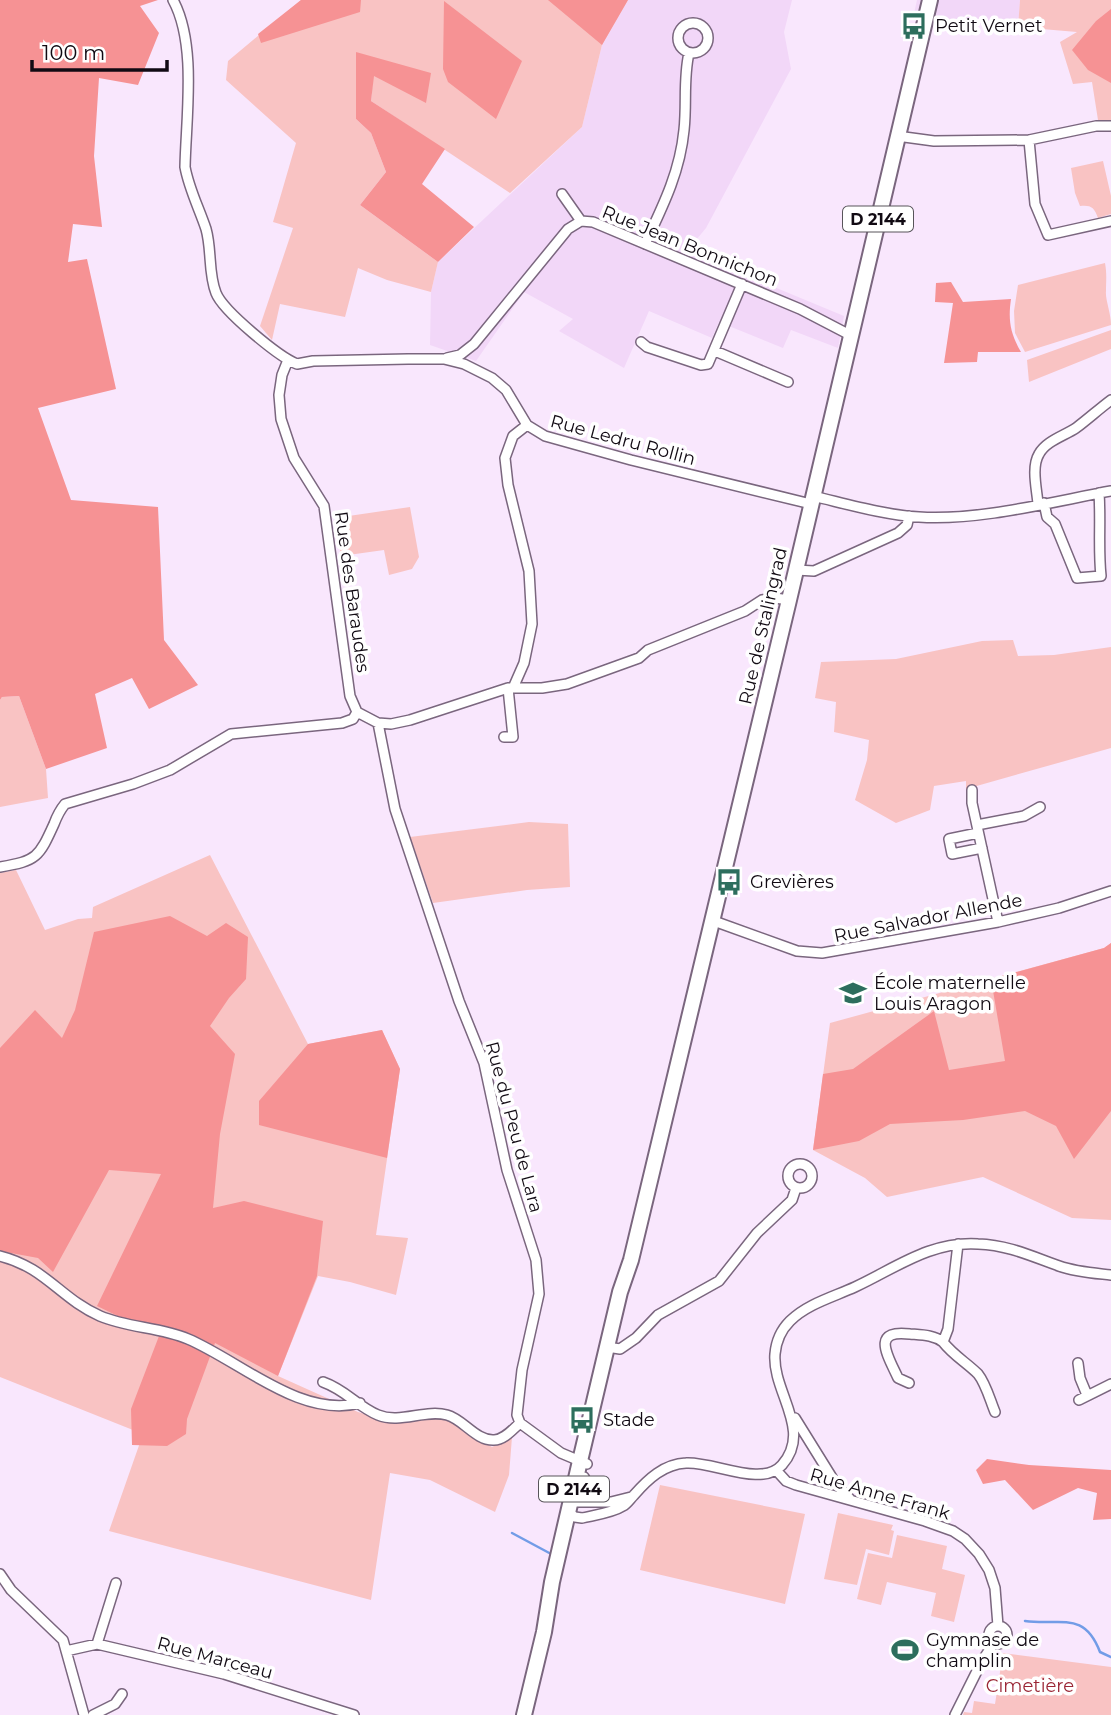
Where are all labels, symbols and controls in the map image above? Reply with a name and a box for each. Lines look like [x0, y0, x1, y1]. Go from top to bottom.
bus stop icon: Petit Vernet [899, 11, 929, 41]
place label: Petit Vernet [935, 15, 1042, 37]
scale bar [32, 28, 166, 72]
text: 100 m [42, 40, 105, 65]
street label: Rue Jean Bonnichon [599, 201, 781, 291]
road number: D 2144 [843, 206, 913, 232]
street label: Rue Ledru Rollin [548, 410, 698, 470]
street label: Rue des Baraudes [330, 510, 374, 674]
street label: Rue de Stalingrad [734, 545, 792, 707]
bus stop icon: Grevières [714, 867, 744, 897]
place label: Grevières [750, 871, 834, 893]
street label: Rue Salvador Allende [832, 889, 1024, 947]
place label: École maternelle Louis Aragon [874, 972, 1026, 1015]
school or university icon: École maternelle Louis Aragon [838, 978, 868, 1008]
street label: Rue du Peu de Lara [481, 1039, 547, 1215]
bus stop icon: Stade [567, 1405, 597, 1435]
place label: Stade [603, 1409, 655, 1431]
street label: Rue Anne Frank [807, 1463, 953, 1525]
road number: D 2144 [539, 1476, 609, 1502]
place label: Gymnase de champlin [926, 1629, 1039, 1672]
street label: Rue Marceau [155, 1632, 275, 1684]
sports icon: Gymnase de champlin [890, 1635, 920, 1665]
park label: Cimetière [986, 1675, 1074, 1697]

